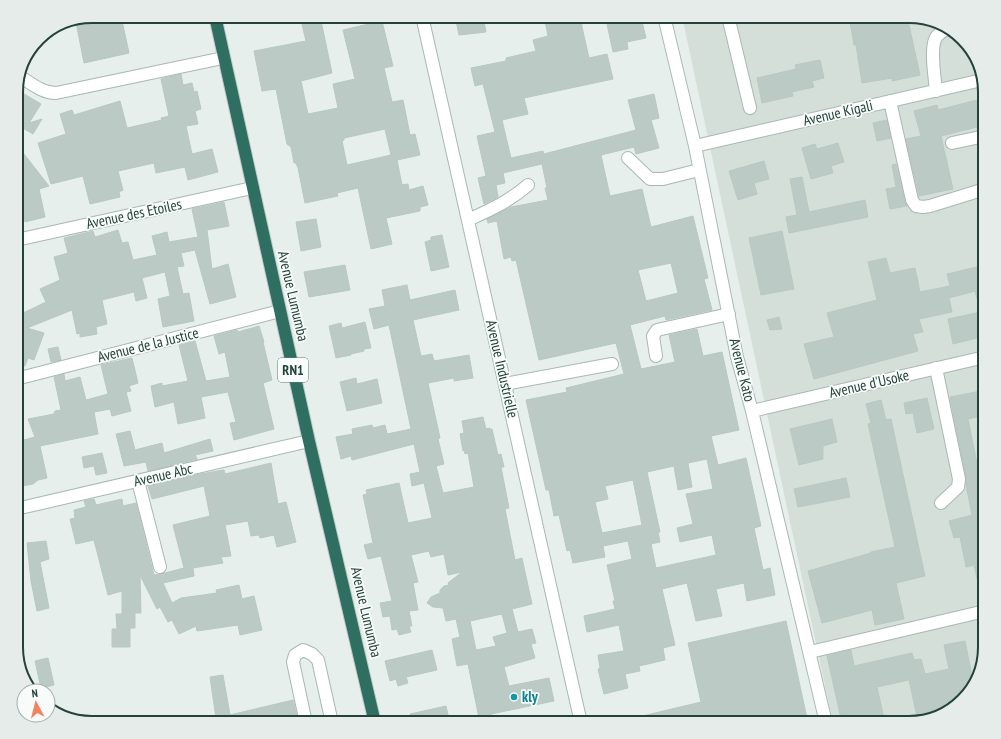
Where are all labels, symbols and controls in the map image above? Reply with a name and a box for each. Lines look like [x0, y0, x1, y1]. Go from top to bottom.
street label: Avenue Kigali [801, 95, 875, 130]
street label: Avenue des Etoiles [84, 194, 183, 233]
street label: Avenue Lumumba [274, 249, 313, 343]
street label: Avenue Industrielle [482, 318, 523, 420]
street label: Avenue de la Justice [95, 323, 200, 366]
street label: Avenue Kato [725, 336, 760, 404]
road number: RN1 [278, 358, 308, 382]
street label: Avenue d'Usoke [827, 365, 911, 402]
street label: Avenue Abc [132, 458, 195, 490]
street label: Avenue Lumumba [347, 565, 386, 659]
north arrow [16, 683, 56, 723]
text: N [31, 686, 39, 700]
place label: kly [522, 687, 539, 706]
marker: kly [509, 692, 519, 702]

